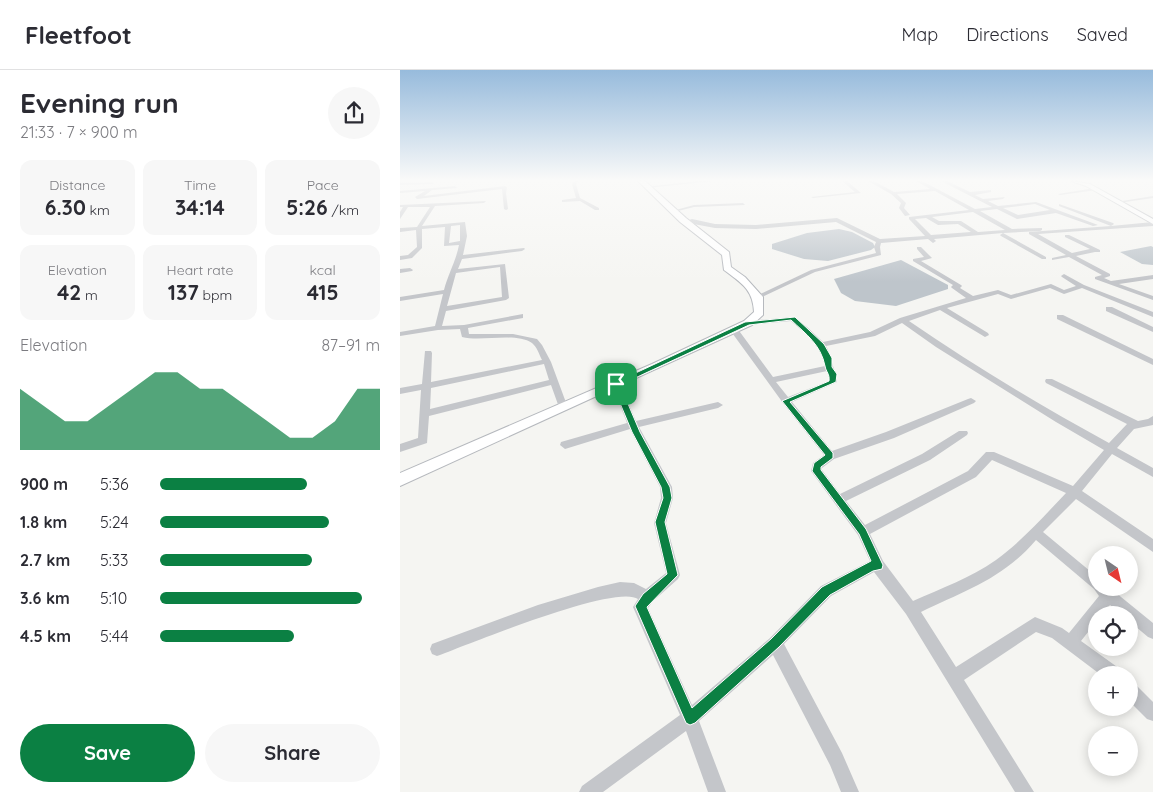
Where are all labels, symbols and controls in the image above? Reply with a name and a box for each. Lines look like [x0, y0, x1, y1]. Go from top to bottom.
text: Fleetfoot [25, 20, 132, 50]
text: Map [901, 23, 938, 46]
text: Directions [966, 23, 1049, 46]
text: Saved [1077, 23, 1128, 46]
text: Evening run [20, 85, 179, 120]
button: share [328, 87, 380, 139]
text: 21:33 · 7 × 900 m [20, 122, 138, 142]
text: Distance [49, 176, 105, 194]
text: Time [184, 176, 216, 194]
text: Pace [307, 176, 339, 194]
text: 6.30 [45, 194, 86, 220]
text: 34:14 [175, 194, 225, 220]
text: 5:26 [286, 194, 328, 220]
text: km [86, 201, 110, 219]
text: /km [328, 201, 359, 219]
text: Elevation [48, 261, 107, 279]
text: Heart rate [167, 261, 233, 279]
text: kcal [310, 261, 336, 279]
text: 42 [57, 279, 81, 305]
text: 137 [168, 279, 199, 305]
text: 415 [307, 279, 339, 305]
text: m [81, 286, 98, 304]
text: bpm [199, 286, 232, 304]
text: Elevation [20, 335, 87, 355]
text: 87–91 m [322, 335, 380, 355]
pin [595, 363, 637, 405]
icon: arrive [602, 370, 630, 398]
text: 900 m [20, 474, 68, 494]
text: 5:36 [100, 474, 129, 494]
text: 1.8 km [20, 512, 67, 532]
text: 5:24 [100, 512, 129, 532]
north arrow [1088, 546, 1138, 596]
map controls [1088, 546, 1138, 776]
text: 2.7 km [20, 550, 70, 570]
text: 5:33 [100, 550, 128, 570]
text: 3.6 km [20, 588, 70, 608]
text: 5:10 [100, 588, 127, 608]
button: locate [1088, 606, 1138, 656]
text: 4.5 km [20, 626, 71, 646]
text: 5:44 [100, 626, 129, 646]
button: + [1088, 666, 1138, 716]
button: Save [20, 724, 195, 782]
button: Share [205, 724, 380, 782]
button: − [1088, 726, 1138, 776]

